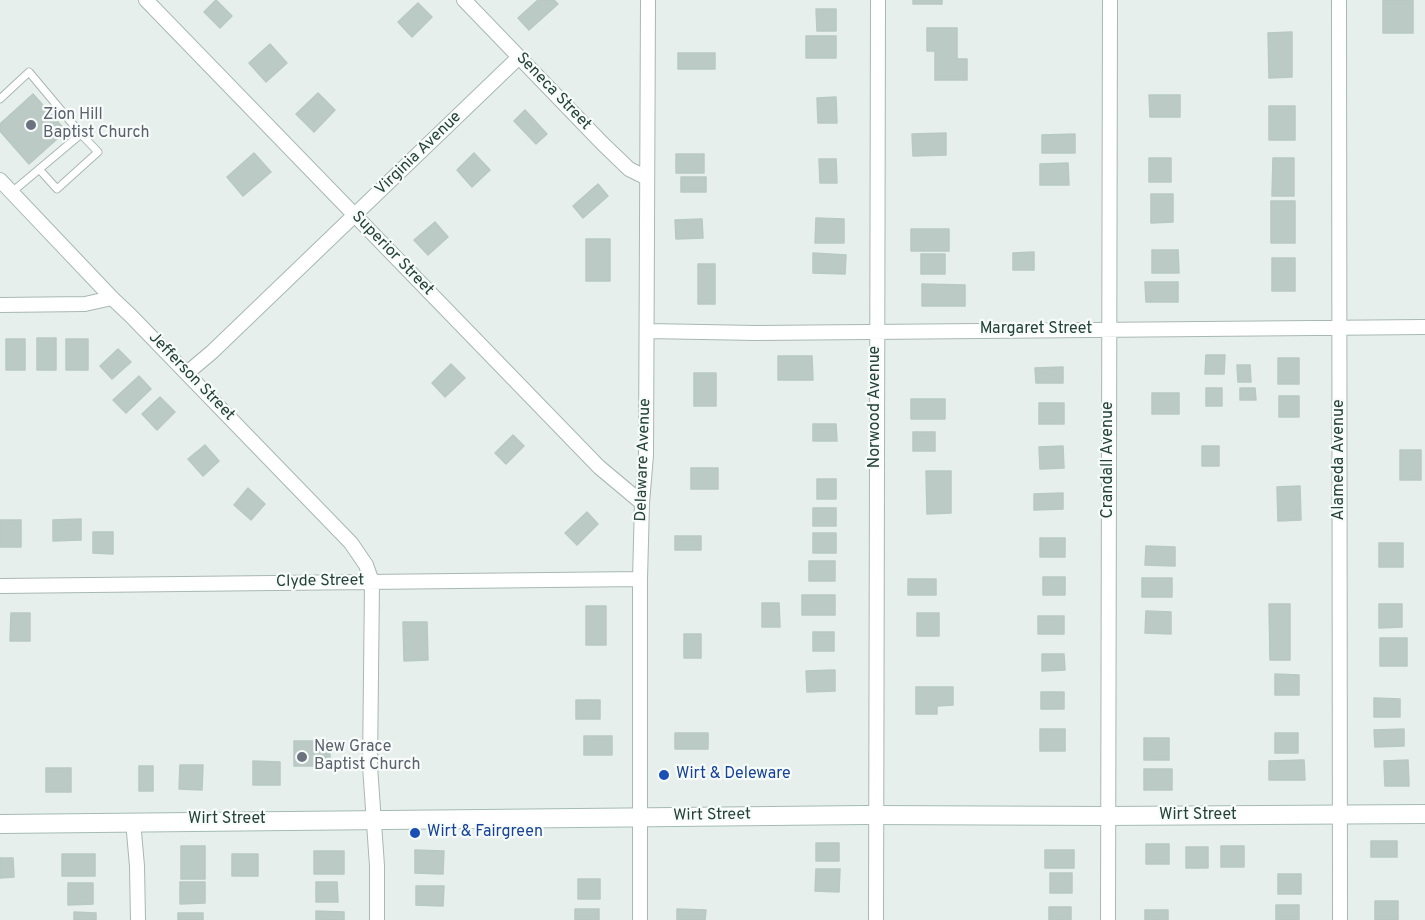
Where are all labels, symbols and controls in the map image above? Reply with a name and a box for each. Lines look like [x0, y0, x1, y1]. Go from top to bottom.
street label: Seneca Street [511, 49, 595, 135]
place label: Zion Hill Baptist Church [43, 106, 149, 144]
street label: Virginia Avenue [372, 108, 466, 200]
marker: Zion Hill Baptist Church [24, 118, 38, 132]
street label: Superior Street [347, 208, 437, 300]
street label: Margaret Street [980, 320, 1092, 340]
street label: Jefferson Street [144, 329, 238, 425]
street label: Norwood Avenue [866, 346, 886, 468]
street label: Delaware Avenue [632, 398, 656, 522]
street label: Alameda Avenue [1330, 399, 1350, 521]
street label: Crandall Avenue [1099, 401, 1119, 519]
street label: Clyde Street [276, 572, 364, 592]
place label: New Grace Baptist Church [314, 738, 420, 776]
marker: New Grace Baptist Church [295, 750, 309, 764]
place label: Wirt & Deleware [676, 765, 791, 785]
marker: Wirt & Deleware [657, 768, 671, 782]
street label: Wirt Street [673, 806, 751, 826]
street label: Wirt Street [1159, 806, 1237, 826]
street label: Wirt Street [188, 810, 266, 830]
place label: Wirt & Fairgreen [427, 823, 543, 843]
marker: Wirt & Fairgreen [408, 826, 422, 840]

